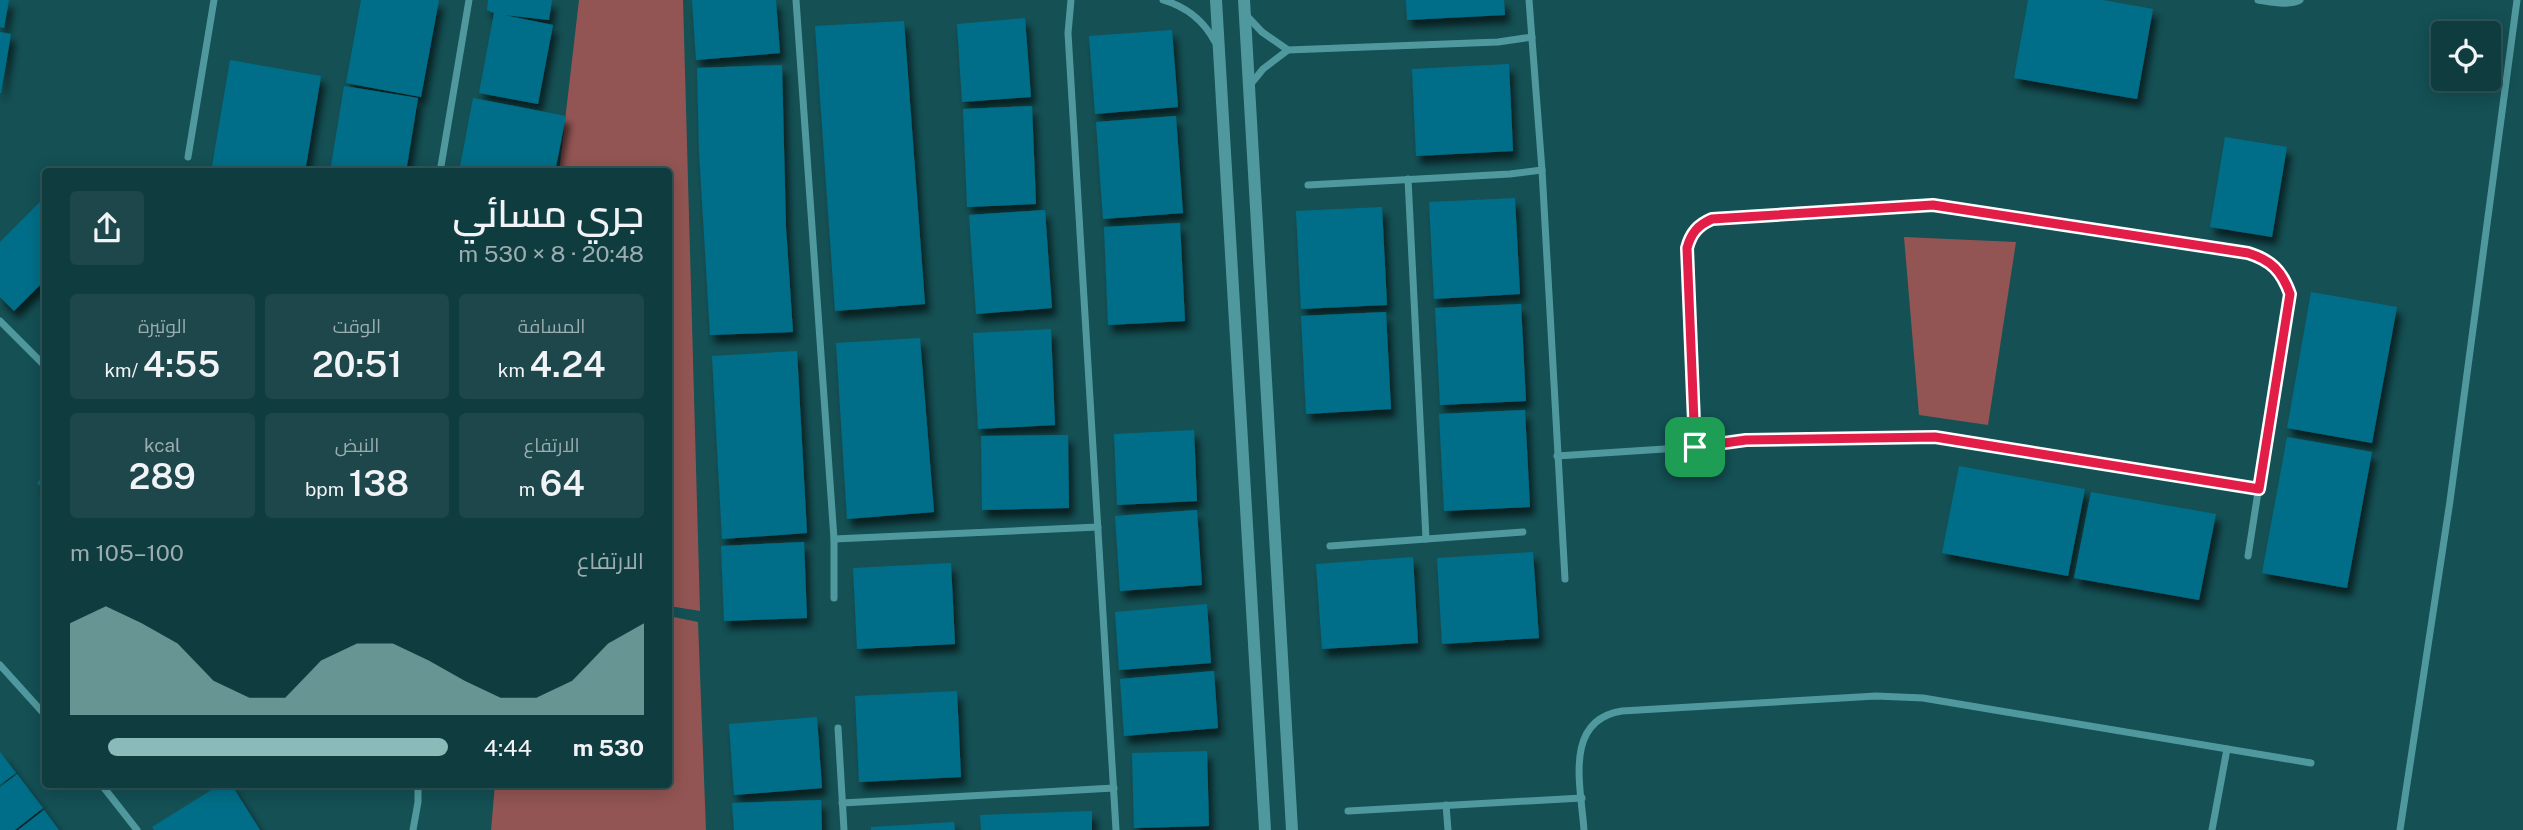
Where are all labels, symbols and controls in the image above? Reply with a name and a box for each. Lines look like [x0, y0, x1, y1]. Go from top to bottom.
map controls [2431, 21, 2501, 91]
button: locate [2431, 21, 2501, 91]
button: share [70, 191, 144, 265]
text: جري مسائي [453, 191, 644, 236]
text: 20:48 · 8 × 530 m [458, 240, 644, 267]
text: الوتيرة [138, 315, 187, 337]
text: الوقت [333, 315, 381, 337]
text: المسافة [518, 315, 585, 337]
text: 4:55 [143, 344, 220, 385]
text: 20:51 [312, 344, 402, 385]
text: 4.24 [529, 344, 606, 385]
text: /km [104, 359, 143, 381]
text: km [498, 359, 529, 381]
pin [1665, 417, 1725, 477]
icon: arrive [1676, 428, 1714, 466]
text: kcal [144, 434, 181, 456]
text: النبض [335, 434, 379, 456]
text: الارتفاع [524, 434, 580, 456]
text: 289 [129, 456, 196, 497]
text: 138 [349, 463, 409, 504]
text: 64 [540, 463, 585, 504]
text: bpm [305, 478, 349, 500]
text: m [519, 478, 540, 500]
text: 100–105 m [70, 539, 184, 566]
text: الارتفاع [577, 547, 644, 574]
text: 4:44 [484, 734, 532, 761]
text: 530 m [573, 734, 644, 761]

